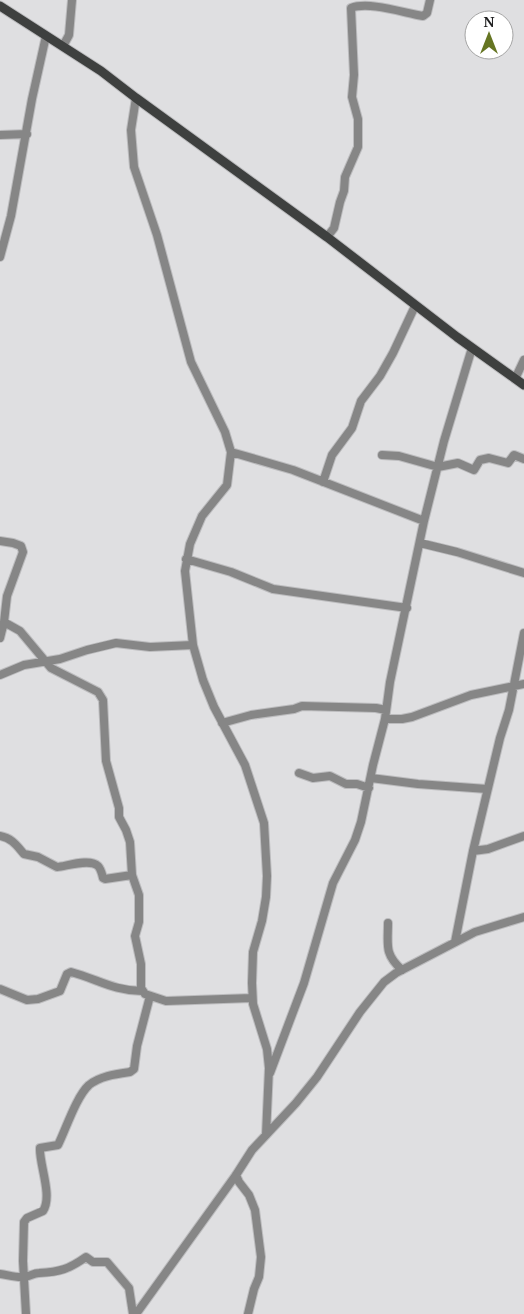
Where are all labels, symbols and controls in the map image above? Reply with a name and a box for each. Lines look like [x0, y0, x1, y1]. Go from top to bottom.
north arrow [464, 10, 514, 60]
text: N [483, 12, 495, 31]

